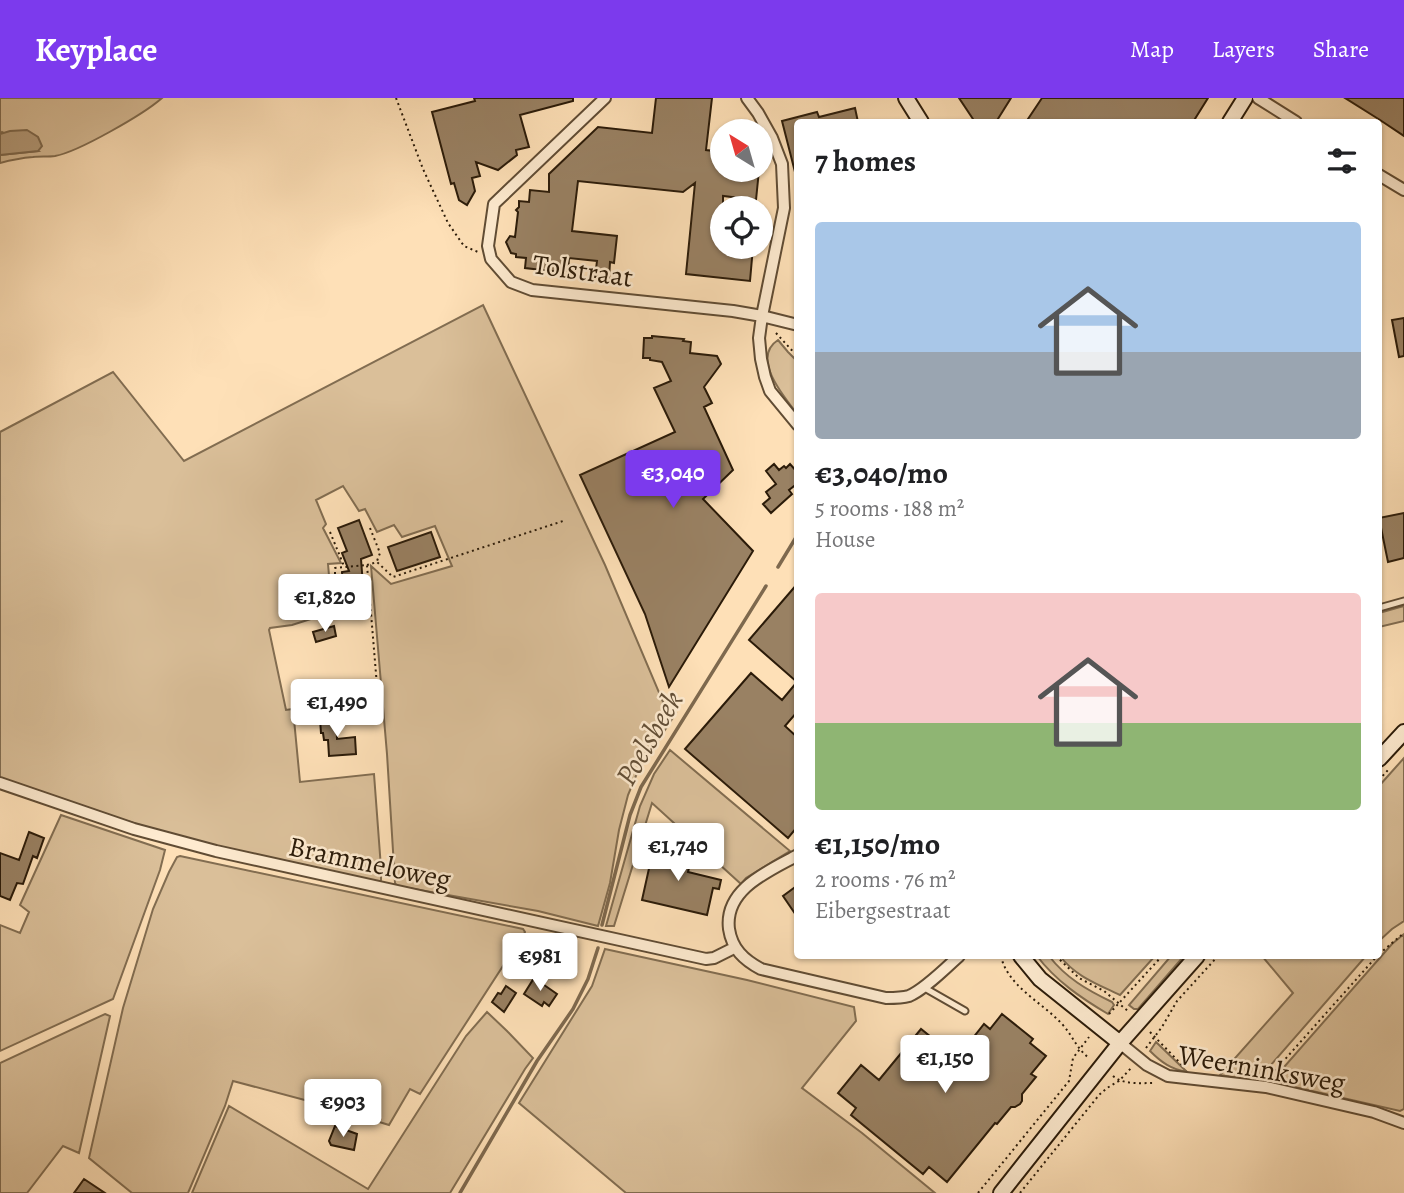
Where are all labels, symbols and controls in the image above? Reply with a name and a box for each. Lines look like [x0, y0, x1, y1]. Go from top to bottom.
text: Keyplace [35, 27, 157, 72]
text: Map [1130, 33, 1174, 65]
text: Layers [1212, 33, 1275, 65]
text: Share [1313, 33, 1369, 65]
north arrow [710, 119, 774, 182]
map controls [710, 119, 773, 259]
text: 7 homes [815, 141, 916, 181]
icon: filters [1323, 142, 1361, 180]
button: locate [710, 196, 773, 259]
street label: Tolstraat [530, 245, 635, 297]
icon: home [1025, 268, 1151, 394]
pin: €3,040 [616, 450, 730, 510]
text: €3,040/mo [815, 453, 948, 493]
text: €3,040 [641, 457, 705, 488]
text: 5 rooms · 188 m² [815, 493, 964, 524]
text: House [815, 524, 875, 555]
pin: €1,820 [268, 574, 382, 634]
text: €1,820 [294, 581, 356, 612]
icon: home [1025, 639, 1151, 765]
pin: €1,490 [280, 680, 394, 739]
water label: Poelsbeek [606, 683, 692, 793]
text: €1,490 [307, 686, 367, 717]
pin: €1,740 [621, 824, 735, 883]
text: €1,150/mo [815, 824, 940, 864]
street label: Brammeloweg [285, 827, 454, 899]
text: €1,740 [648, 830, 708, 861]
text: 2 rooms · 76 m² [815, 864, 956, 895]
text: Eibergsestraat [815, 895, 951, 926]
pin: €981 [499, 934, 581, 993]
text: €981 [518, 940, 562, 971]
pin: €1,150 [888, 1035, 1002, 1095]
street label: Weerninksweg [1174, 1035, 1348, 1102]
text: €1,150 [916, 1042, 974, 1073]
pin: €903 [302, 1080, 384, 1139]
text: €903 [320, 1086, 366, 1117]

